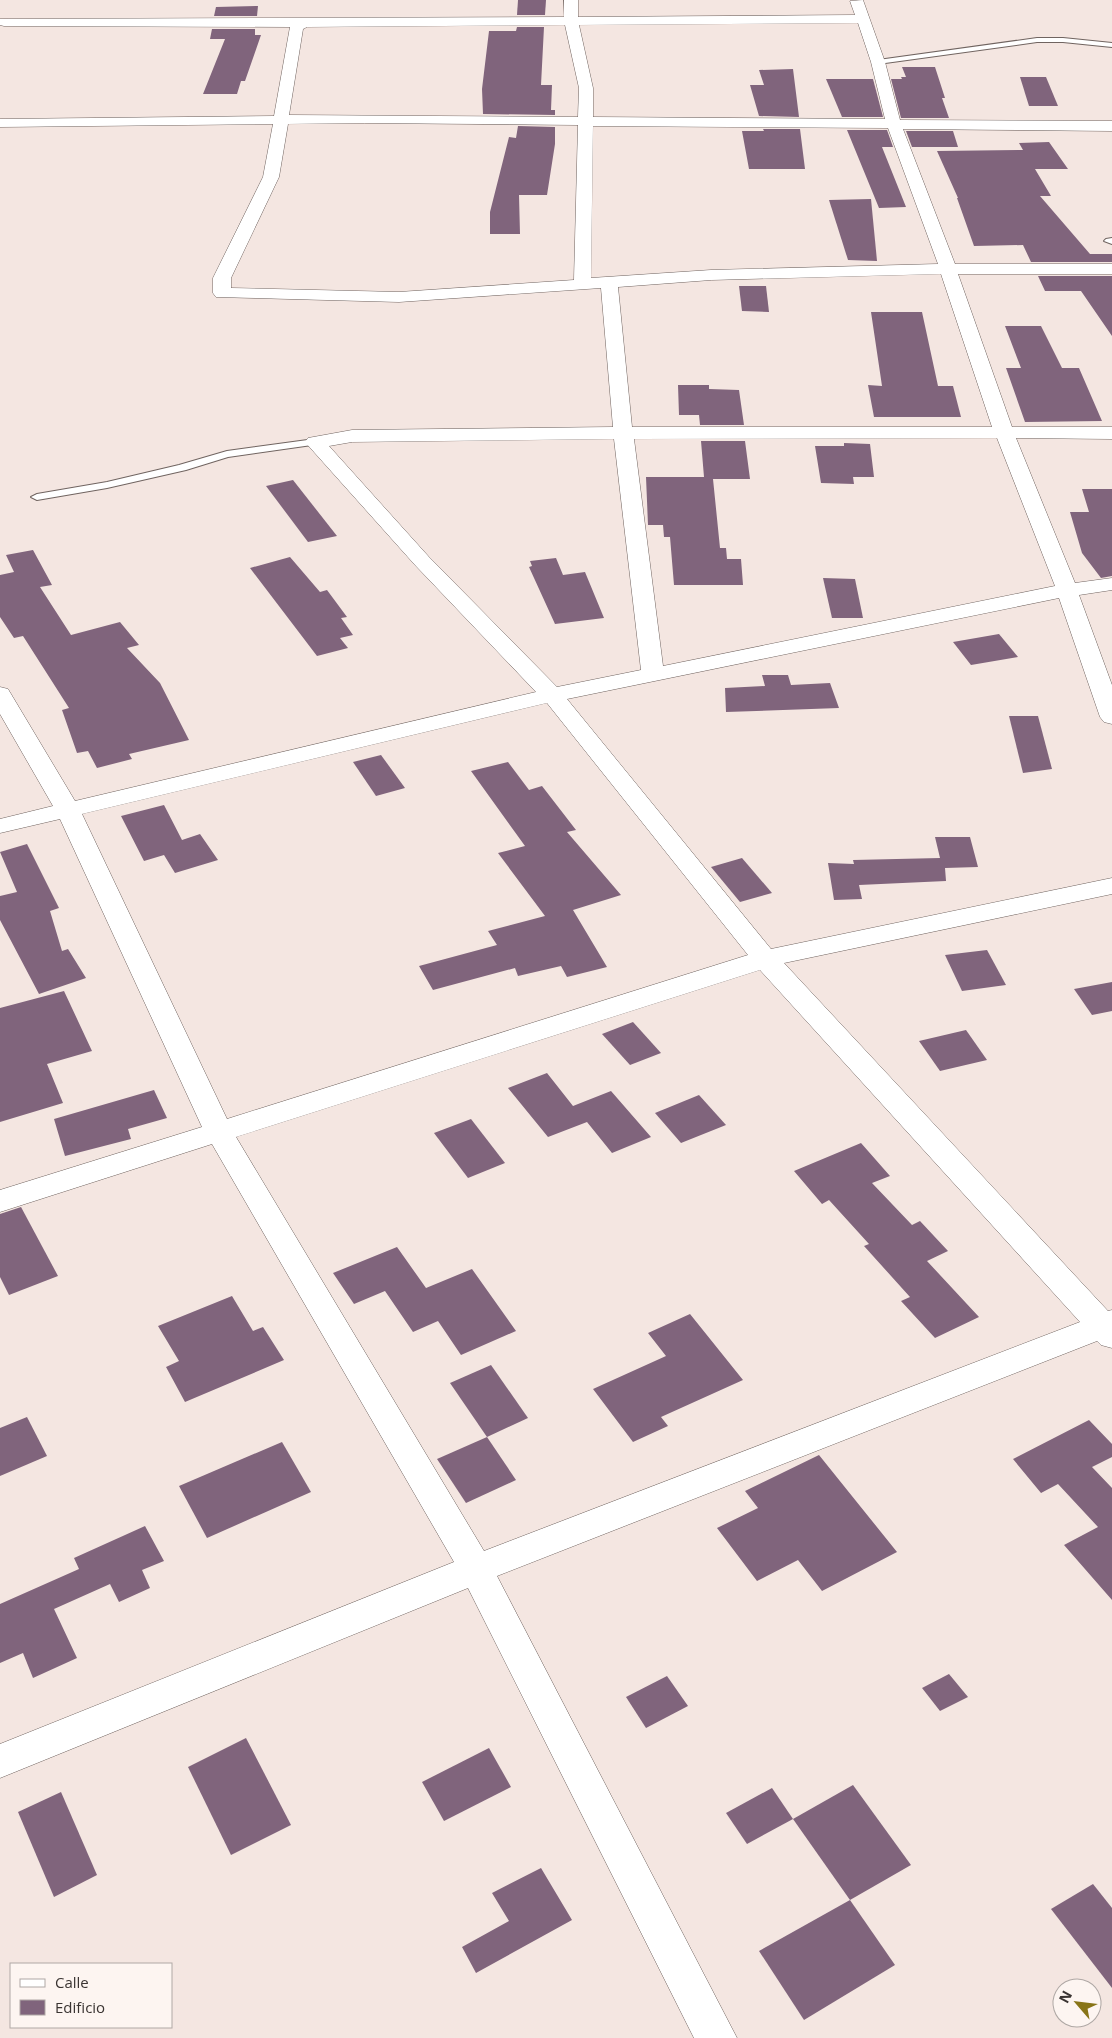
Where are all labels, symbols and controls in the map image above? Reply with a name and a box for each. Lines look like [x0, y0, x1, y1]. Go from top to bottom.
legend [10, 1963, 172, 2028]
text: Calle [55, 1972, 89, 1992]
north arrow [1052, 1978, 1102, 2028]
text: N [1054, 1987, 1076, 2006]
text: Edificio [55, 1997, 105, 2017]

